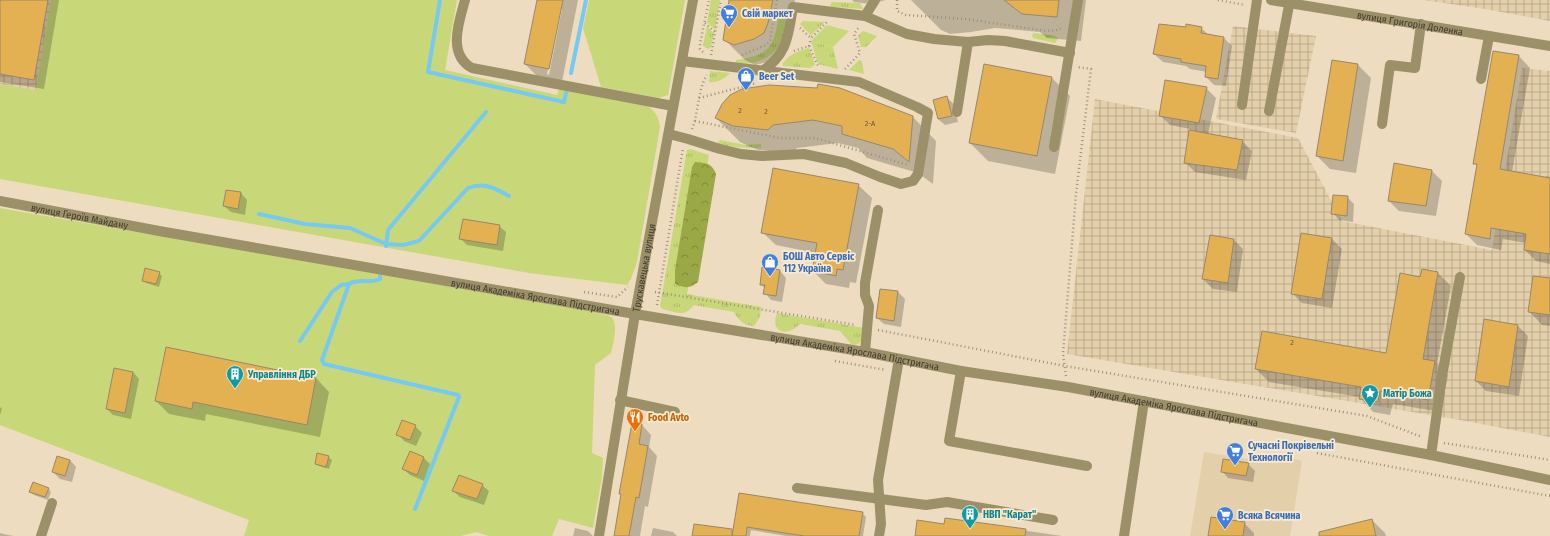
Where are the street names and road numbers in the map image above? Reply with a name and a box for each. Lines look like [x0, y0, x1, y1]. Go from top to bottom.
street label: вулиця Григорія Доленка [1356, 9, 1464, 39]
street label: вулиця Героїв Майдану [30, 202, 130, 232]
street label: Трускавецька вулиця [630, 223, 659, 313]
street label: вулиця Академіка Ярослава Підстригача [450, 277, 621, 318]
street label: вулиця Академіка Ярослава Підстригача [770, 331, 940, 374]
street label: вулиця Академіка Ярослава Підстригача [1089, 386, 1259, 430]

